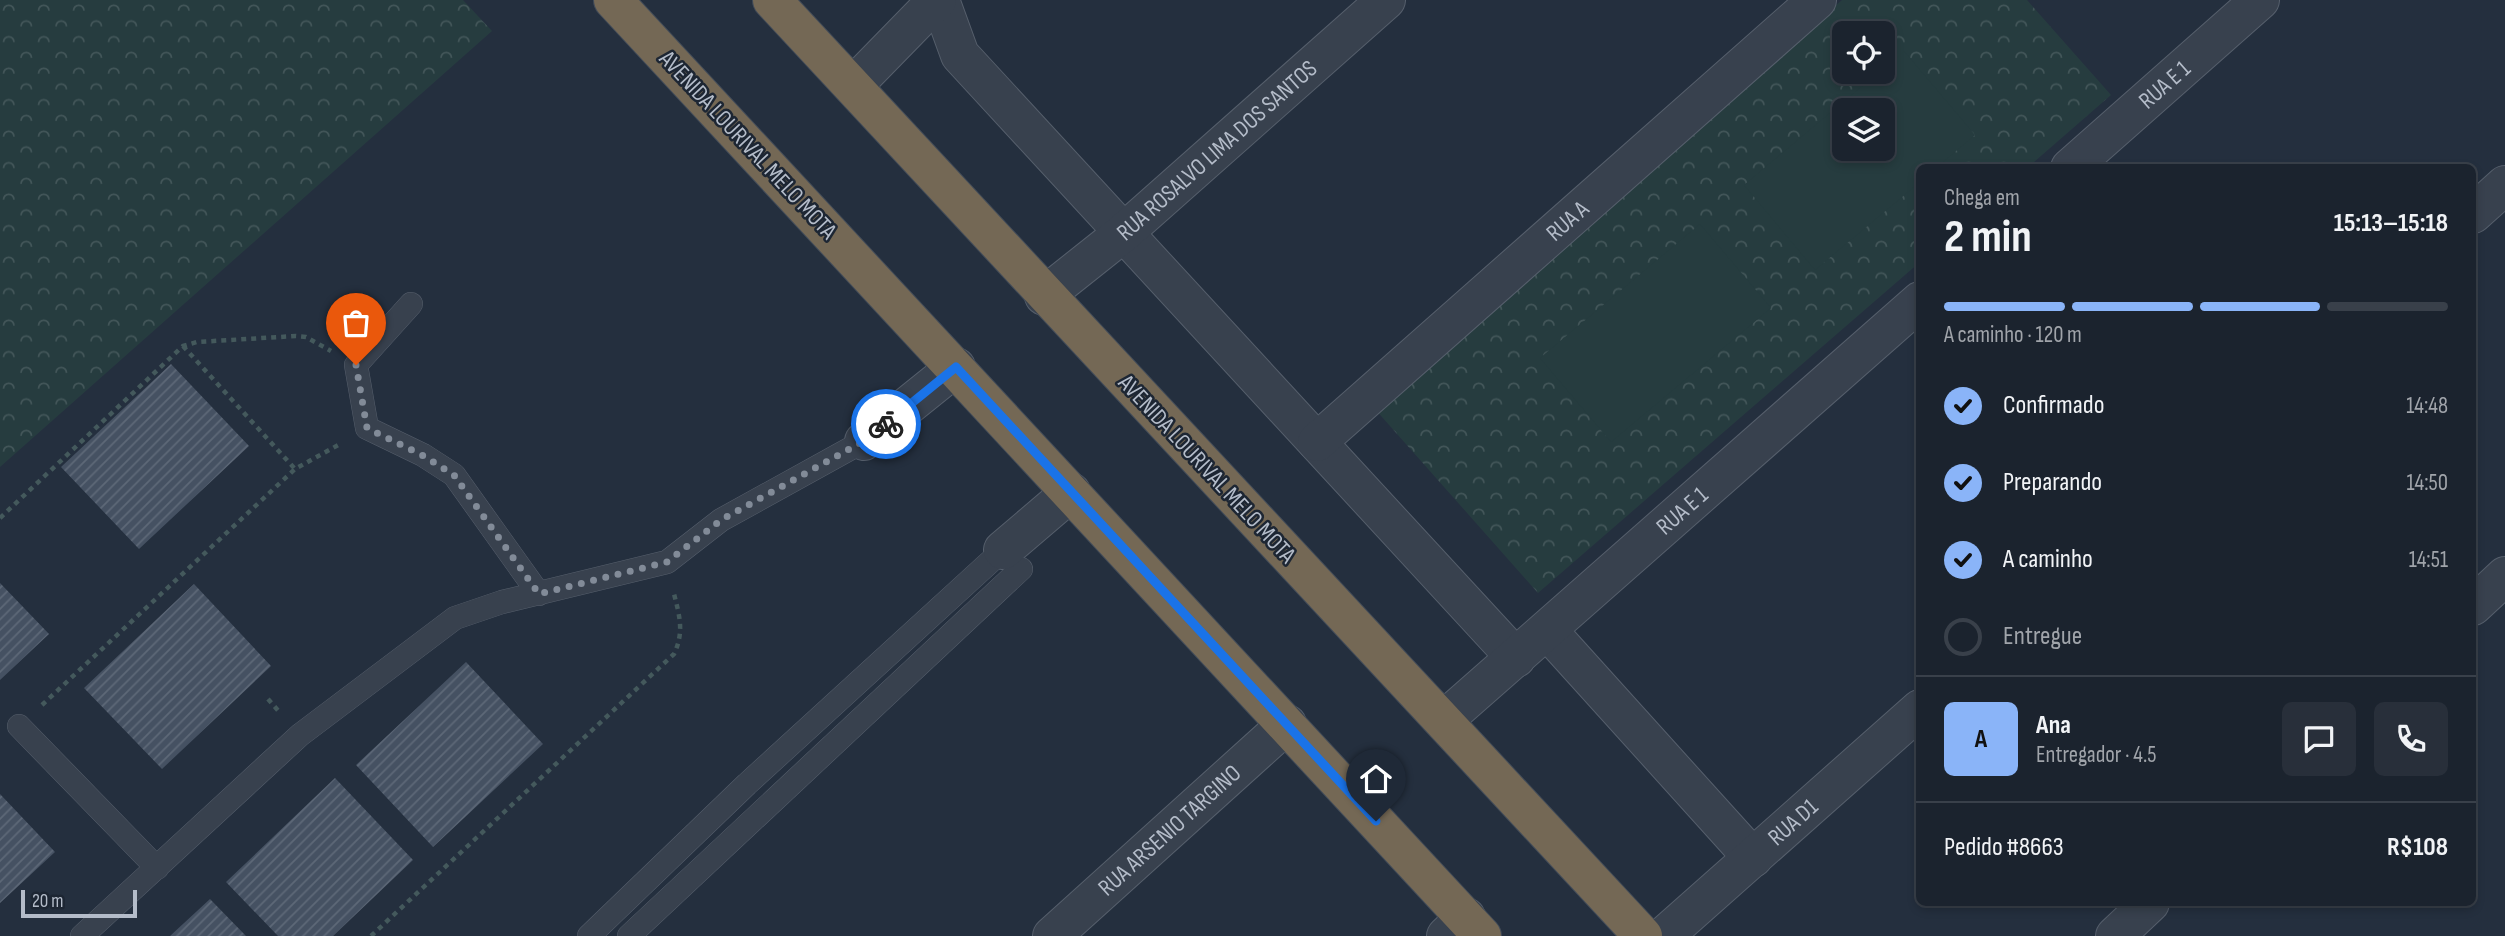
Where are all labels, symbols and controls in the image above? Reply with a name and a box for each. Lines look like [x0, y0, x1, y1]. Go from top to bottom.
map controls [1832, 21, 1895, 161]
button: locate [1832, 21, 1895, 84]
street label: AVENIDA LOURIVAL MELO MOTA [652, 44, 843, 246]
street label: RUA ROSALVO LIMA DOS SANTOS [1110, 54, 1323, 247]
street label: RUA E 1 [2133, 54, 2197, 115]
button: layers [1832, 98, 1895, 161]
text: Chega em [1944, 184, 2020, 212]
street label: RUA A [1540, 194, 1595, 247]
text: 15:13–15:18 [2334, 208, 2448, 239]
text: 2 min [1944, 210, 2032, 265]
pin [326, 293, 386, 365]
icon: bag [337, 304, 375, 342]
text: A caminho · 120 m [1944, 321, 2082, 349]
street label: AVENIDA LOURIVAL MELO MOTA [1111, 368, 1302, 570]
icon: check [1944, 387, 1982, 425]
courier [851, 389, 921, 459]
text: Confirmado [2003, 390, 2104, 421]
text: 14:48 [2406, 392, 2448, 420]
icon: bike [867, 405, 905, 443]
icon: check [1944, 464, 1982, 502]
text: Preparando [2003, 467, 2102, 498]
text: 14:50 [2407, 469, 2448, 497]
street label: RUA E 1 [1650, 480, 1714, 541]
icon: check [1944, 541, 1982, 579]
text: A caminho [2003, 544, 2093, 575]
text: 14:51 [2409, 546, 2448, 574]
text: Entregue [2003, 621, 2082, 652]
button: chat [2282, 702, 2356, 776]
button: phone [2374, 702, 2448, 776]
text: Ana [2036, 710, 2071, 741]
text: A [1975, 724, 1987, 755]
text: Entregador · 4.5 [2036, 741, 2156, 769]
pin [1346, 749, 1406, 821]
street label: RUA ARSENIO TARGINO [1092, 758, 1247, 902]
icon: home [1357, 760, 1395, 798]
street label: RUA D1 [1762, 792, 1824, 852]
text: Pedido #8663 [1944, 832, 2064, 863]
text: R$108 [2387, 832, 2448, 863]
scale bar [21, 887, 136, 919]
text: 20 m [32, 890, 64, 913]

